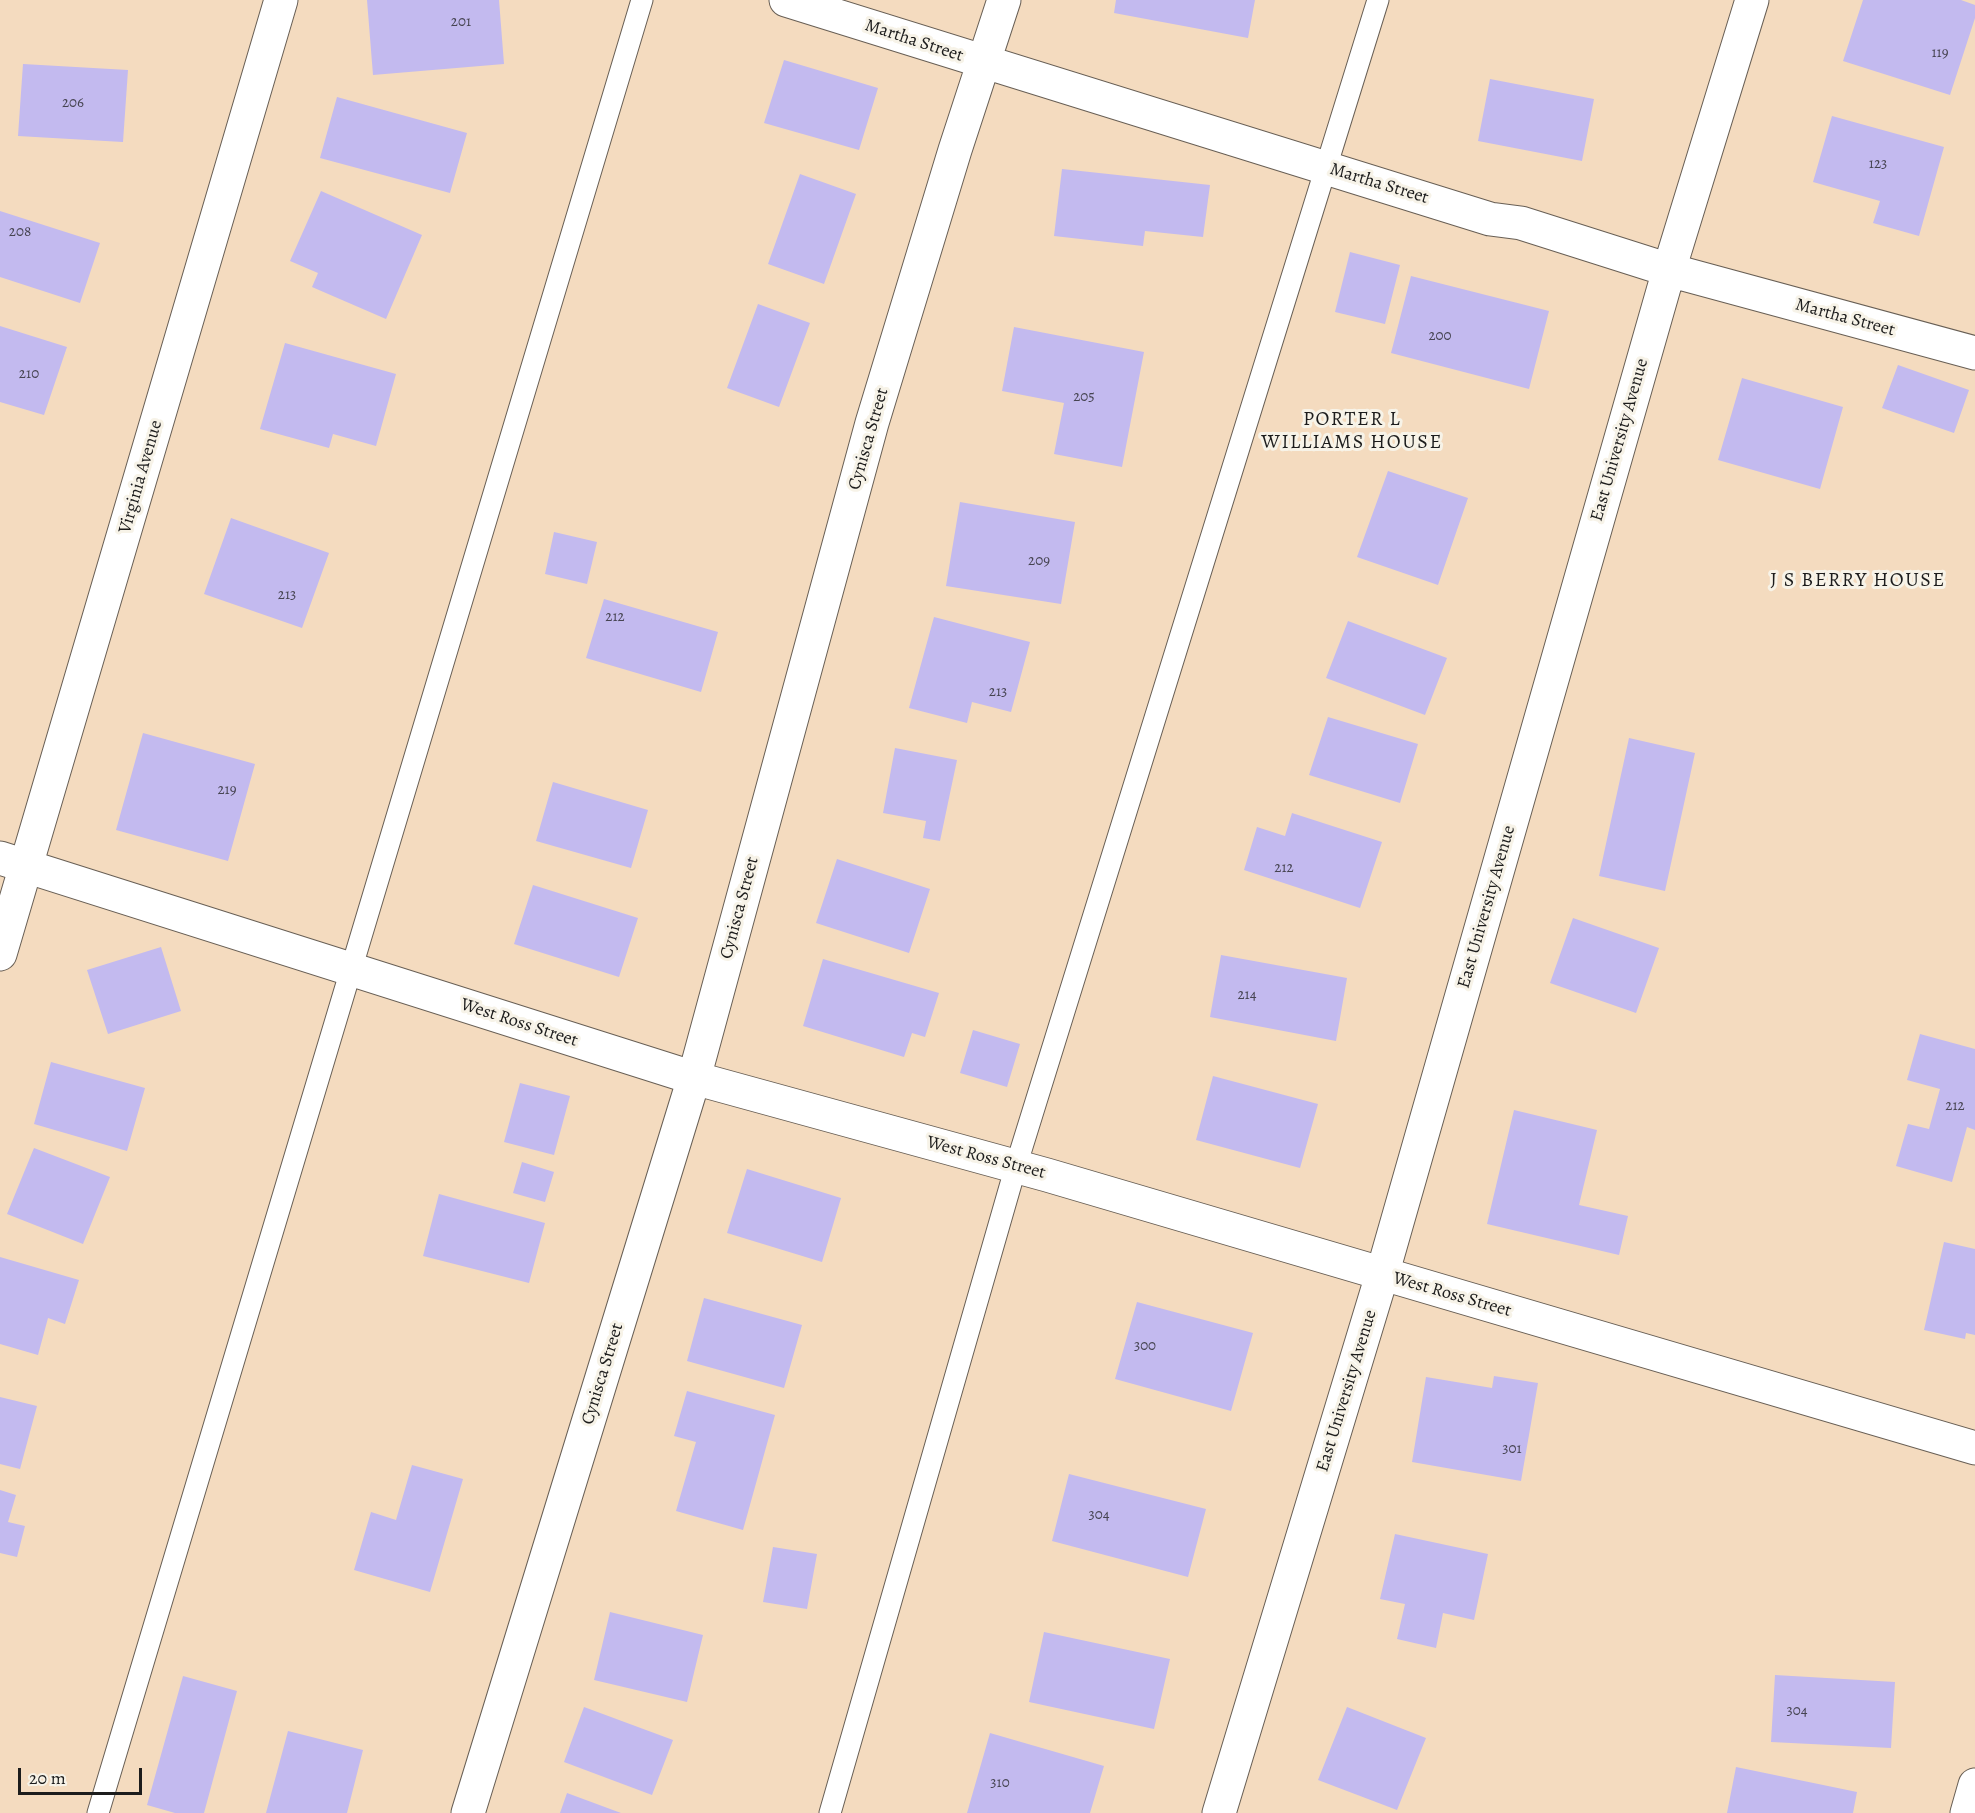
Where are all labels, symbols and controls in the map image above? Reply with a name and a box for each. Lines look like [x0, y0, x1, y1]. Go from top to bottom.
house number: 201 [451, 13, 471, 31]
street label: Martha Street [862, 15, 966, 67]
house number: 119 [1931, 44, 1949, 62]
house number: 206 [62, 94, 84, 112]
house number: 123 [1869, 155, 1887, 173]
street label: Martha Street [1327, 159, 1431, 209]
house number: 208 [9, 223, 31, 241]
street label: Martha Street [1793, 294, 1897, 342]
house number: 200 [1428, 327, 1452, 345]
street label: East University Avenue [1586, 356, 1654, 524]
house number: 210 [19, 365, 39, 383]
street label: Cynisca Street [844, 386, 894, 492]
house number: 205 [1073, 388, 1095, 406]
district label: PORTER L WILLIAMS HOUSE [1261, 408, 1443, 455]
street label: Virginia Avenue [115, 418, 167, 536]
house number: 209 [1028, 552, 1050, 570]
district label: J S BERRY HOUSE [1770, 569, 1946, 593]
house number: 213 [278, 586, 296, 604]
house number: 212 [605, 608, 625, 626]
house number: 213 [989, 683, 1007, 701]
house number: 219 [217, 781, 237, 799]
street label: East University Avenue [1453, 823, 1521, 991]
street label: Cynisca Street [716, 855, 764, 961]
house number: 212 [1274, 859, 1294, 877]
house number: 214 [1237, 986, 1257, 1004]
street label: West Ross Street [458, 994, 580, 1052]
house number: 212 [1945, 1097, 1965, 1115]
street label: West Ross Street [924, 1132, 1048, 1184]
street label: West Ross Street [1390, 1268, 1514, 1322]
street label: East University Avenue [1312, 1307, 1382, 1475]
street label: Cynisca Street [577, 1321, 629, 1427]
house number: 300 [1134, 1337, 1156, 1355]
house number: 301 [1502, 1440, 1522, 1458]
house number: 304 [1088, 1506, 1110, 1524]
house number: 304 [1786, 1702, 1808, 1720]
scale bar [21, 1756, 146, 1794]
text: 20 m [29, 1766, 66, 1790]
house number: 310 [990, 1774, 1010, 1792]

